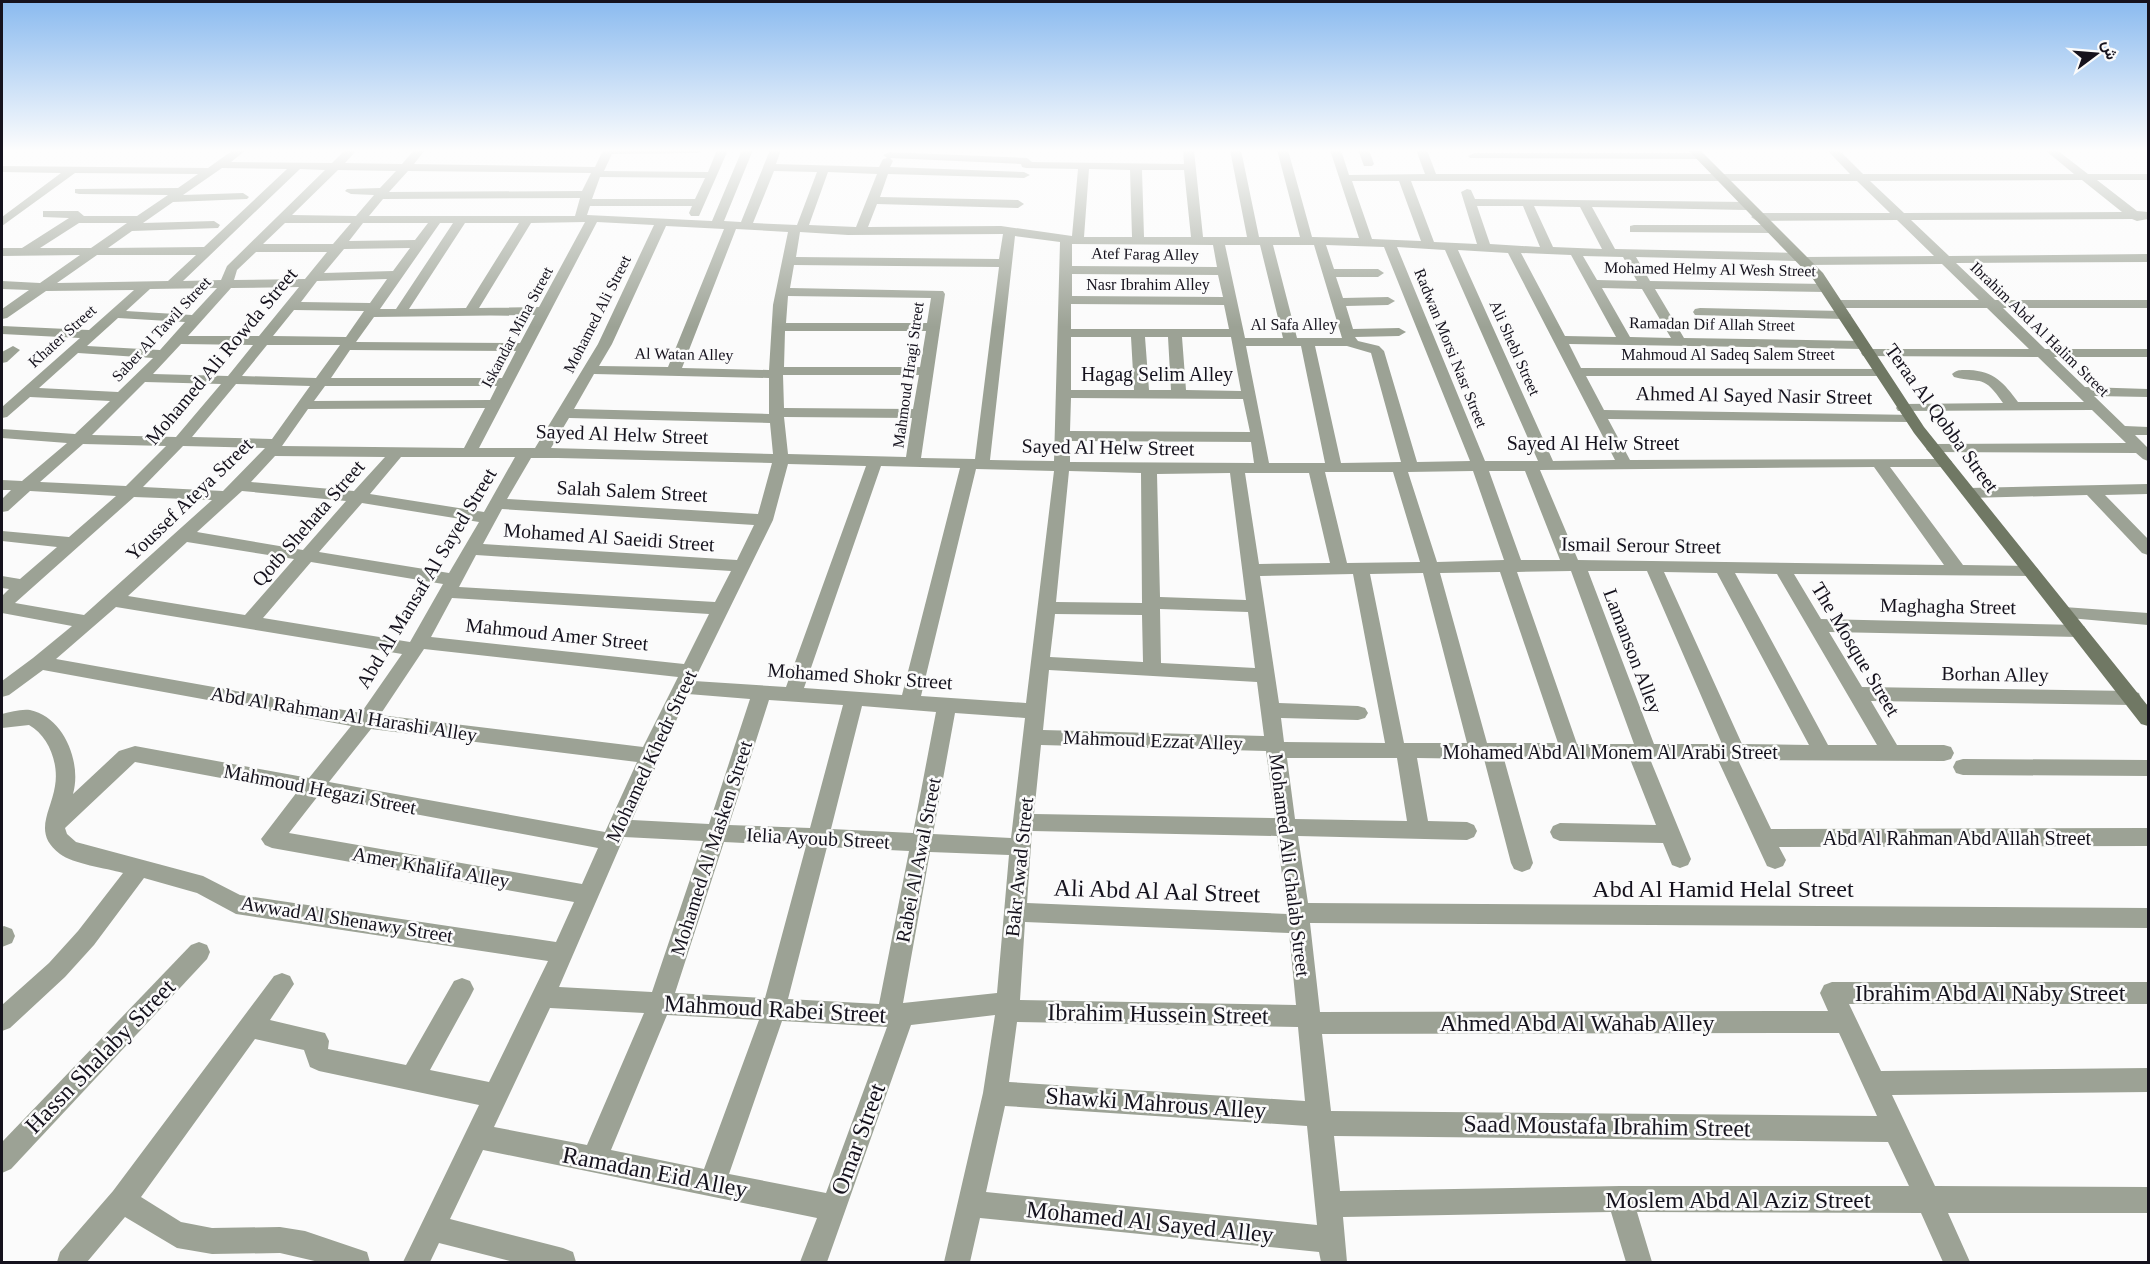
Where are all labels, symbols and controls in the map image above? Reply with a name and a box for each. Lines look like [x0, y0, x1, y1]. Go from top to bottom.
north arrow [2066, 24, 2126, 84]
text: ش [2098, 38, 2121, 62]
street label: Atef Farag Alley [1091, 245, 1199, 264]
street label: Mohamed Ali Street [560, 252, 634, 376]
street label: Ibrahim Abd Al Halim Street [1967, 258, 2113, 400]
street label: Mohamed Helmy Al Wesh Street [1604, 259, 1817, 280]
street label: Mohamed Ali Rowda Street [141, 263, 302, 449]
street label: Iskandar Mina Street [478, 263, 556, 390]
street label: Radwan Morsi Nasr Street [1411, 266, 1491, 431]
street label: Saber Al Tawil Street [108, 273, 214, 385]
street label: Nasr Ibrahim Alley [1086, 276, 1210, 294]
street label: Ali Shebl Street [1486, 298, 1544, 399]
street label: Mahmoud Hragi Street [889, 300, 928, 449]
street label: Khater Street [25, 301, 100, 371]
street label: Ramadan Dif Allah Street [1629, 314, 1796, 334]
street label: Al Safa Alley [1250, 316, 1338, 334]
street label: Teraa Al Qobba Street [1881, 340, 2003, 497]
street label: Al Watan Alley [634, 345, 734, 364]
street label: Mahmoud Al Sadeq Salem Street [1621, 346, 1835, 364]
street label: Hagag Selim Alley [1081, 363, 1233, 386]
street label: Ahmed Al Sayed Nasir Street [1635, 382, 1873, 409]
street label: Sayed Al Helw Street [535, 420, 709, 449]
street label: Sayed Al Helw Street [1507, 432, 1680, 455]
street label: Youssef Ateya Street [121, 433, 258, 566]
street label: Sayed Al Helw Street [1021, 434, 1195, 461]
street label: Qotb Shehata Street [247, 455, 369, 591]
street label: Abd Al Mansaf Al Sayed Street [351, 464, 502, 693]
street label: Salah Salem Street [556, 476, 708, 506]
street label: Mohamed Al Saeidi Street [503, 519, 716, 555]
street label: Ismail Serour Street [1561, 533, 1722, 557]
street label: The Mosque Street [1807, 578, 1905, 721]
street label: Lamanson Alley [1598, 586, 1667, 717]
street label: Maghagha Street [1880, 594, 2017, 619]
street label: Mahmoud Amer Street [465, 613, 650, 655]
street label: Mohamed Shokr Street [767, 659, 954, 693]
street label: Borhan Alley [1941, 662, 2049, 687]
street label: Mohamed Khedr Street [601, 666, 701, 846]
street label: Abd Al Rahman Al Harashi Alley [209, 682, 479, 747]
street label: Mahmoud Ezzat Alley [1063, 726, 1243, 755]
street label: Mohamed Al Masken Street [666, 737, 756, 958]
street label: Mohamed Abd Al Monem Al Arabi Street [1442, 741, 1778, 763]
street label: Mohamed Ali Ghalab Street [1265, 752, 1315, 978]
street label: Mahmoud Hegazi Street [222, 760, 418, 820]
street label: Rabei Al Awal Street [891, 775, 945, 944]
street label: Bakr Awad Street [1001, 796, 1037, 938]
street label: Ielia Ayoub Street [746, 823, 891, 854]
street label: Abd Al Rahman Abd Allah Street [1823, 827, 2092, 849]
street label: Amer Khalifa Alley [351, 842, 511, 893]
street label: Ali Abd Al Aal Street [1053, 874, 1261, 908]
street label: Abd Al Hamid Helal Street [1592, 876, 1854, 902]
street label: Awwad Al Shenawy Street [239, 891, 455, 948]
street label: Hassn Shalaby Street [20, 973, 180, 1138]
street label: Ibrahim Abd Al Naby Street [1855, 980, 2126, 1006]
street label: Mahmoud Rabei Street [663, 990, 887, 1028]
street label: Ibrahim Hussein Street [1047, 999, 1269, 1029]
street label: Ahmed Abd Al Wahab Alley [1440, 1010, 1714, 1036]
street label: Omar Street [826, 1079, 890, 1198]
street label: Shawki Mahrous Alley [1045, 1082, 1267, 1124]
street label: Saad Moustafa Ibrahim Street [1463, 1110, 1751, 1142]
street label: Ramadan Eid Alley [560, 1141, 750, 1203]
street label: Moslem Abd Al Aziz Street [1605, 1187, 1871, 1213]
street label: Mohamed Al Sayed Alley [1025, 1196, 1275, 1248]

